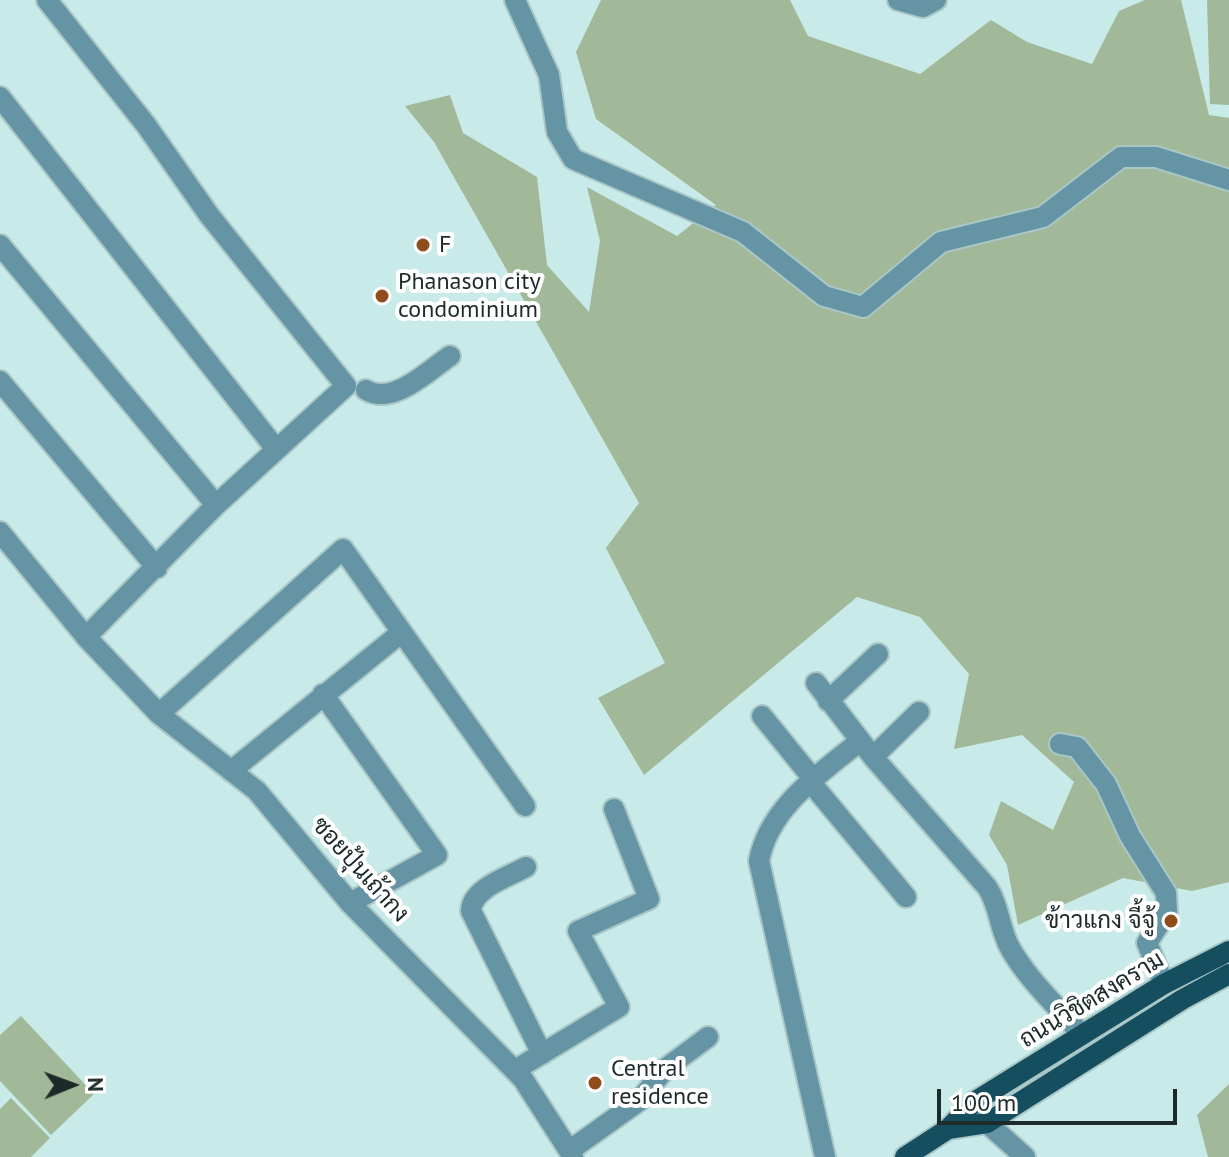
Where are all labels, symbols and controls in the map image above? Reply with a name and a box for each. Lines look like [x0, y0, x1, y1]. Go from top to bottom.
place label: F [439, 231, 451, 259]
marker: F [414, 236, 432, 254]
place label: Phanason city condominium [398, 268, 541, 324]
marker: Phanason city condominium [373, 287, 391, 305]
street label: ซอยปุ้นเถ้ากง [305, 812, 415, 928]
place label: ข้าวแกง จี้จู้ [1045, 907, 1155, 935]
marker: ข้าวแกง จี้จู้ [1162, 912, 1180, 930]
street label: ถนนวิชิตสงคราม [1015, 946, 1169, 1054]
north arrow [32, 1045, 112, 1125]
place label: Central residence [611, 1055, 709, 1111]
scale bar [941, 1073, 1181, 1123]
marker: Central residence [586, 1074, 604, 1092]
text: N [82, 1077, 110, 1092]
text: 100 m [951, 1087, 1016, 1118]

